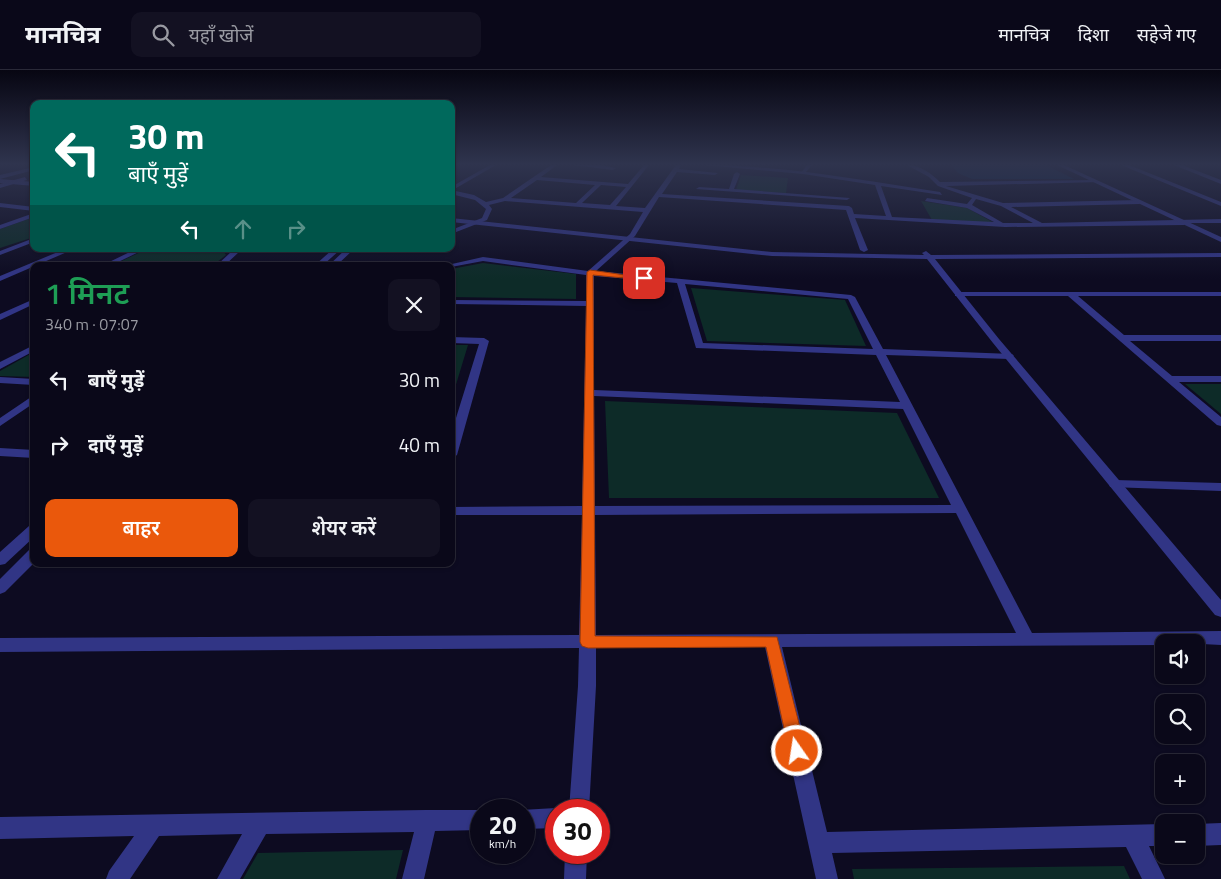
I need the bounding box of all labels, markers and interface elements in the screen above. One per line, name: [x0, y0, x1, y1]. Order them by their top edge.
search box: [131, 12, 481, 57]
text: मानचित्र: [25, 16, 101, 52]
text: यहाँ खोजें: [189, 20, 253, 49]
icon: search: [149, 21, 177, 49]
text: मानचित्र: [998, 21, 1050, 48]
text: दिशा: [1078, 21, 1109, 48]
text: सहेजे गए: [1137, 21, 1196, 48]
text: 30 m: [128, 109, 204, 163]
icon: left: [45, 120, 110, 185]
text: बाएँ मुड़ें: [128, 157, 188, 191]
icon: left: [176, 215, 204, 243]
icon: ahead: [229, 215, 257, 243]
icon: right: [282, 215, 310, 243]
pin: [623, 257, 665, 299]
icon: arrive: [630, 264, 658, 292]
text: 1 मिनट: [45, 270, 129, 316]
button: close: [388, 279, 440, 331]
text: 340 m · 07:07: [45, 312, 139, 336]
text: बाएँ मुड़ें: [88, 365, 144, 394]
text: 30 m: [399, 365, 440, 394]
icon: left: [45, 366, 73, 394]
text: दाएँ मुड़ें: [88, 430, 143, 459]
text: 40 m: [399, 430, 440, 459]
icon: right: [45, 431, 73, 459]
button: बाहर: [45, 499, 238, 557]
button: शेयर करें: [248, 499, 440, 557]
map controls: [1155, 634, 1205, 864]
button: sound: [1155, 634, 1205, 684]
button: search: [1155, 694, 1205, 744]
position arrow: [770, 724, 822, 776]
button: +: [1155, 754, 1205, 804]
speed limit sign: 30: [545, 799, 610, 864]
text: 20: [488, 806, 517, 844]
button: −: [1155, 814, 1205, 864]
text: km/h: [489, 834, 516, 853]

